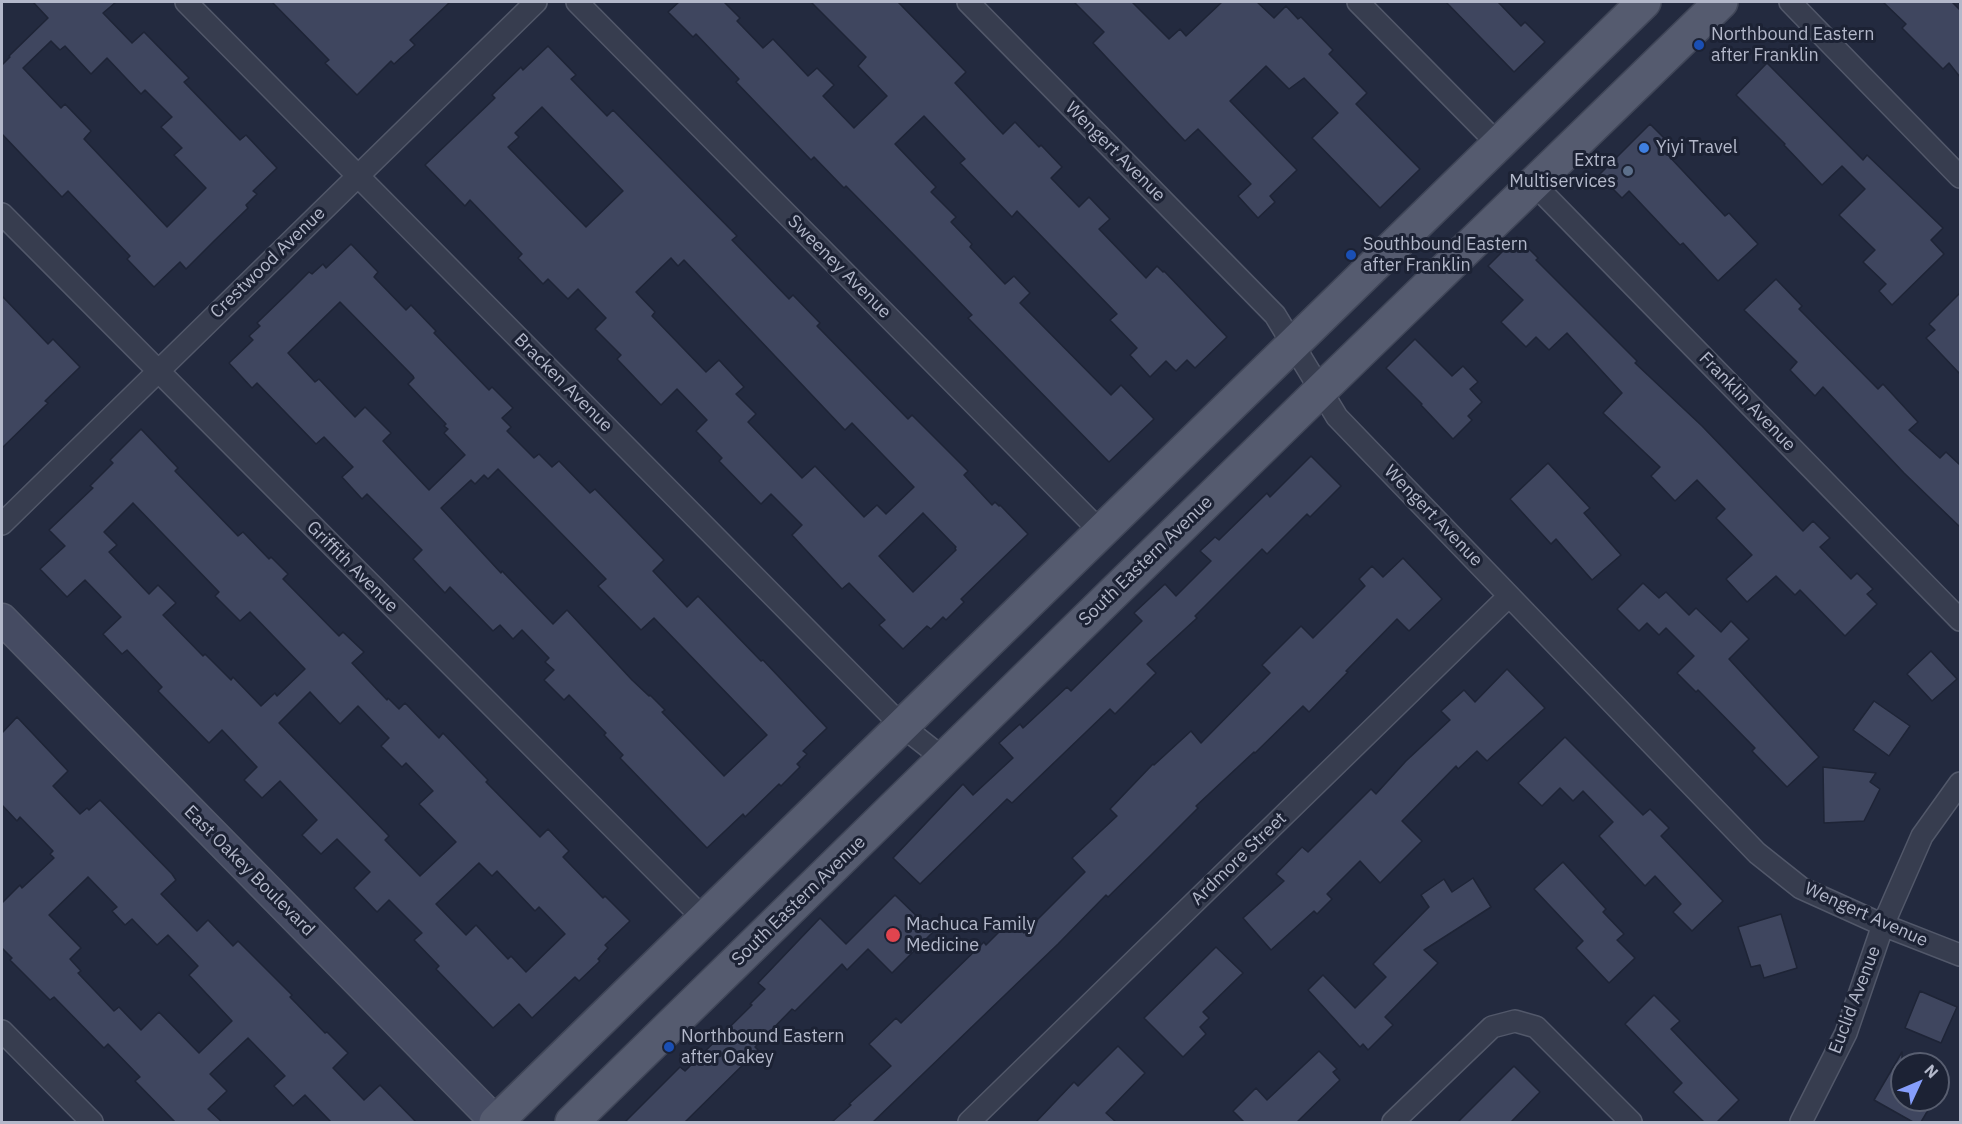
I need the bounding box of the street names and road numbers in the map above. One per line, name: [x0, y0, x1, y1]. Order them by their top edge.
street label: Wengert Avenue: [1061, 98, 1169, 206]
street label: Crestwood Avenue: [206, 203, 330, 323]
street label: Sweeney Avenue: [783, 211, 895, 323]
street label: Bracken Avenue: [509, 329, 617, 437]
street label: Franklin Avenue: [1694, 348, 1800, 456]
street label: Wengert Avenue: [1379, 461, 1487, 571]
street label: South Eastern Avenue: [1075, 492, 1217, 630]
street label: Griffith Avenue: [302, 517, 402, 617]
street label: East Oakey Boulevard: [179, 801, 319, 941]
street label: Ardmore Street: [1187, 808, 1291, 910]
street label: South Eastern Avenue: [728, 832, 870, 970]
street label: Wengert Avenue: [1801, 878, 1931, 952]
street label: Euclid Avenue: [1824, 943, 1886, 1057]

